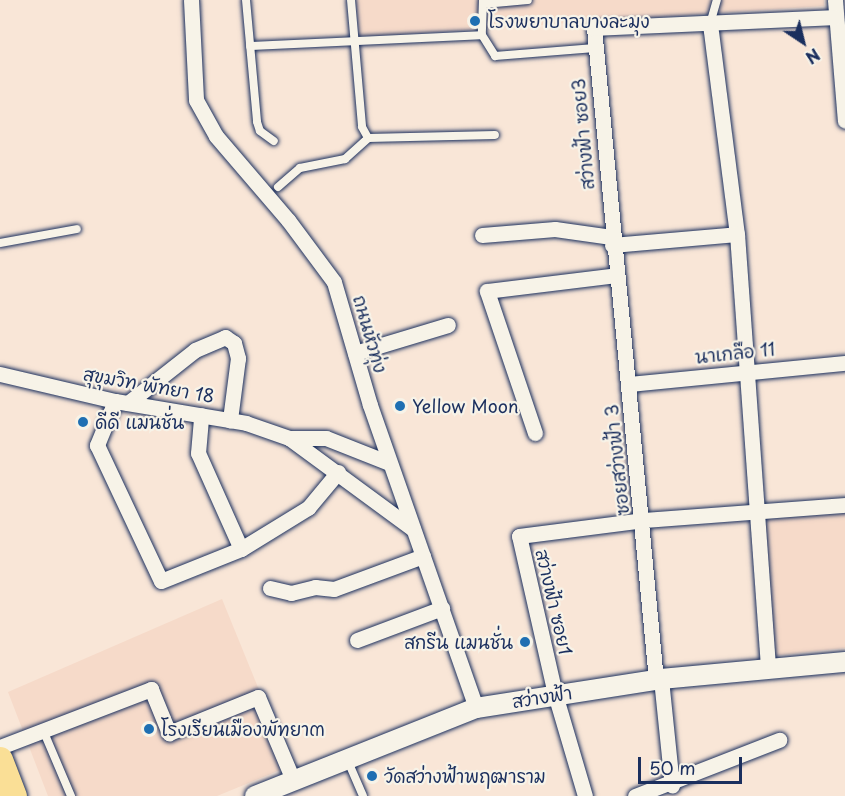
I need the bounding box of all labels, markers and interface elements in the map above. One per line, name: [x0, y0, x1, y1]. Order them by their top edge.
place label: โรงพยาบาลบางละมุง: [488, 10, 650, 32]
marker: โรงพยาบาลบางละมุง: [466, 12, 484, 30]
north arrow: [773, 12, 833, 72]
text: N: [801, 43, 825, 70]
street label: สว่างฟ้า ซอย3: [567, 77, 599, 191]
street label: ถนนหัวทุ่ง: [349, 293, 391, 375]
street label: นาเกลือ 11: [694, 338, 776, 368]
street label: สุขุมวิท พัทยา 18: [82, 363, 216, 407]
place label: Yellow Moon: [412, 395, 519, 417]
marker: Yellow Moon: [393, 399, 407, 413]
street label: ซอยสว่างฟ้า 3: [600, 403, 634, 517]
place label: ดีดี แมนชั่น: [95, 411, 184, 433]
marker: ดีดี แมนชั่น: [76, 415, 90, 429]
street label: สว่างฟ้า ซอย1: [531, 547, 577, 657]
place label: สกรีน แมนชั่น: [404, 631, 513, 653]
marker: สกรีน แมนชั่น: [518, 635, 532, 649]
street label: สว่างฟ้า: [510, 682, 574, 712]
place label: โรงเรียนเมืองพัทยา๓: [161, 718, 325, 740]
marker: โรงเรียนเมืองพัทยา๓: [142, 722, 156, 736]
scale bar: [641, 745, 744, 783]
text: 50 m: [649, 754, 696, 781]
place label: วัดสว่างฟ้าพฤฒาราม: [384, 765, 546, 787]
marker: วัดสว่างฟ้าพฤฒาราม: [365, 769, 379, 783]

